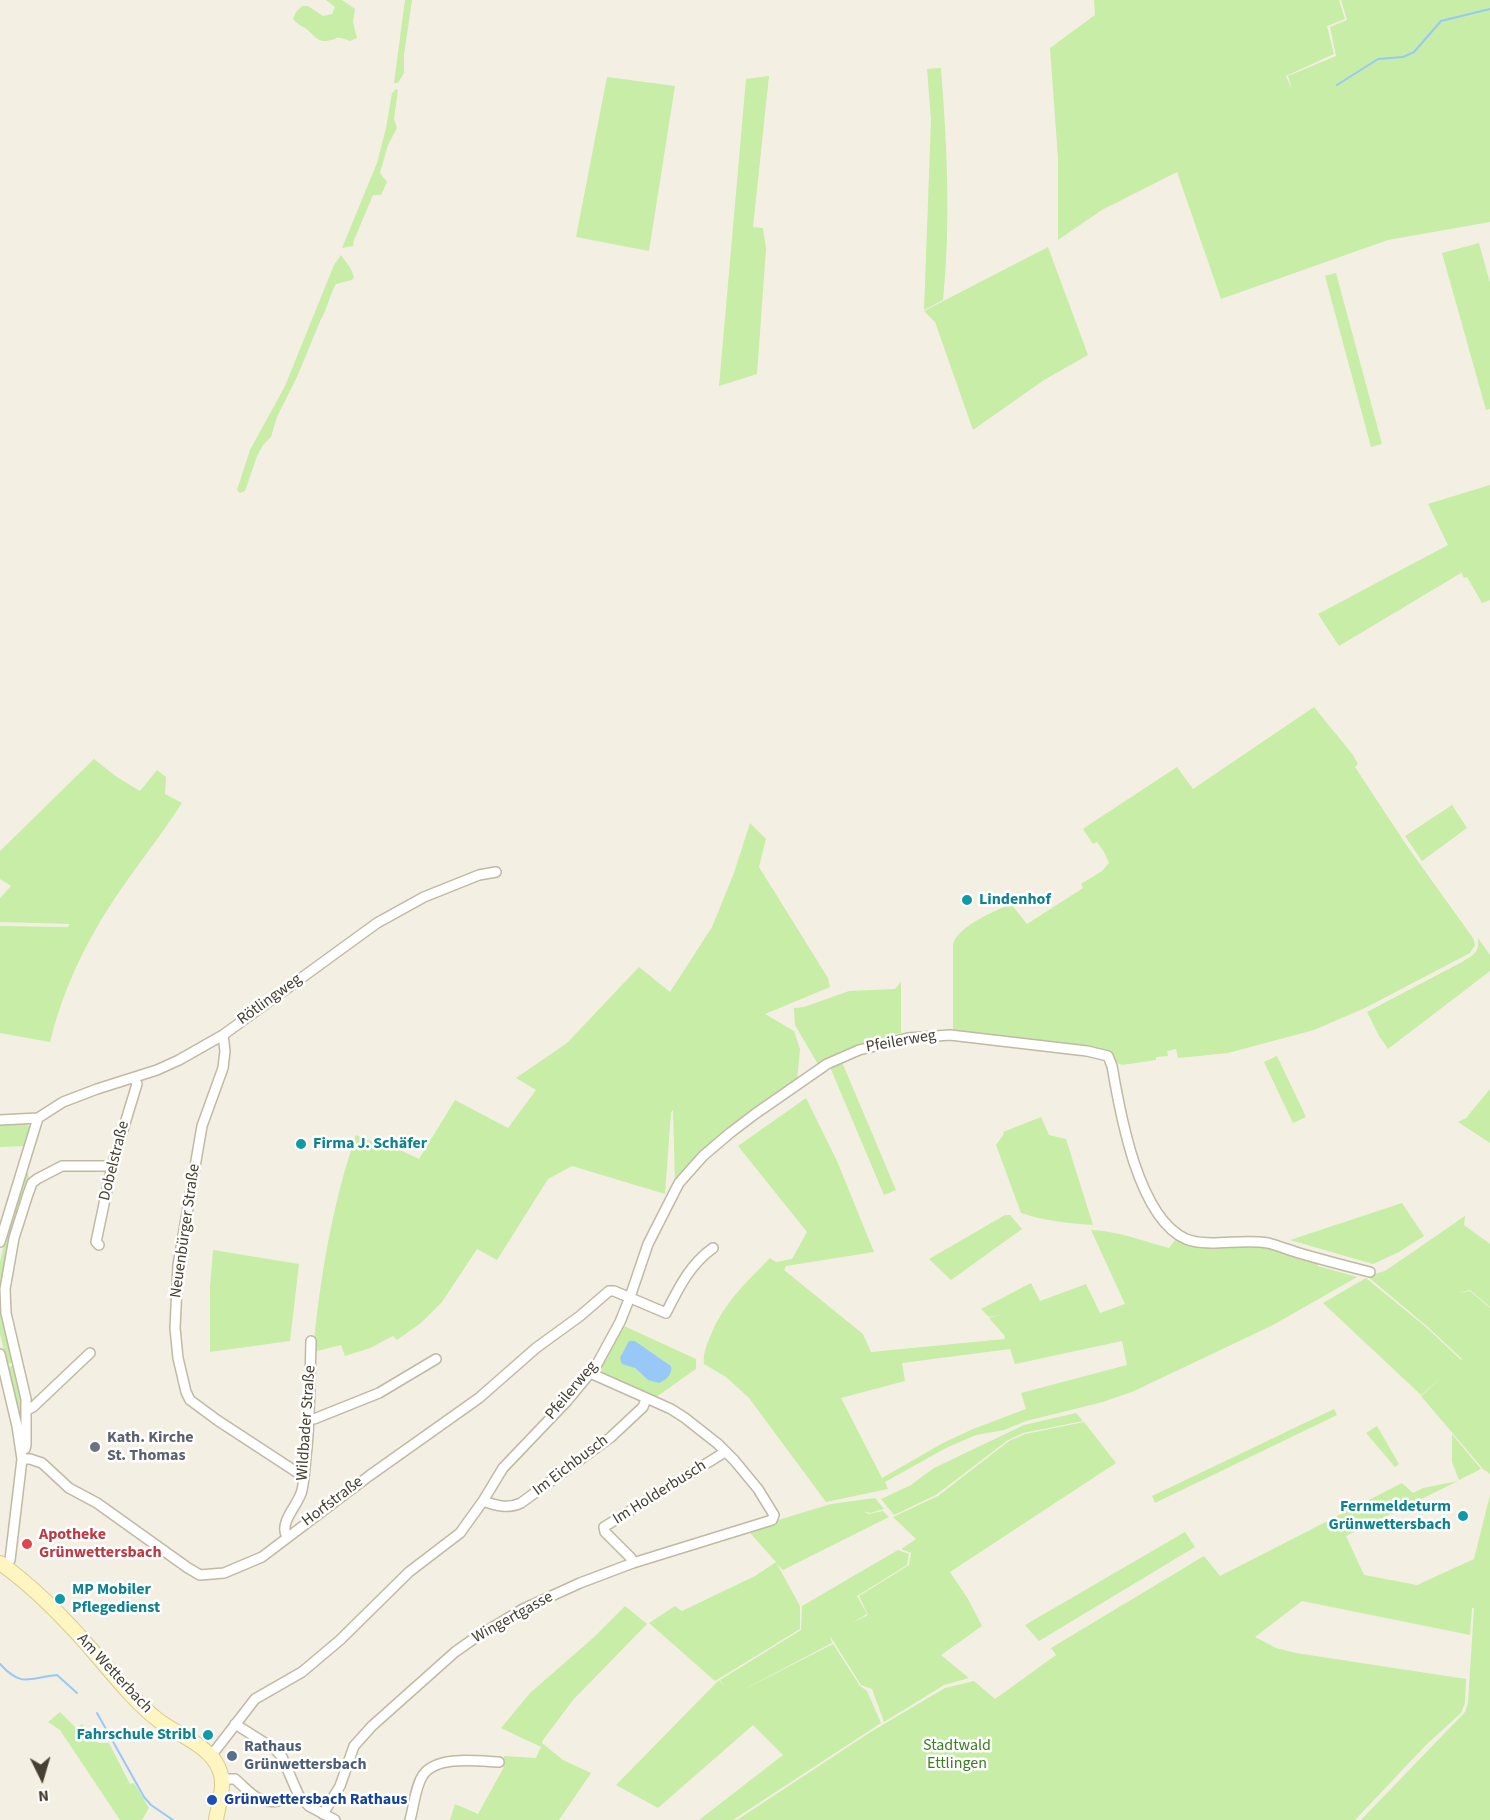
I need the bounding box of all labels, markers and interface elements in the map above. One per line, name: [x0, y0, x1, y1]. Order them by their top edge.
place label: Lindenhof: [979, 890, 1051, 910]
marker: Lindenhof: [960, 893, 974, 907]
street label: Rötlingweg: [234, 970, 306, 1030]
street label: Pfeilerweg: [865, 1026, 937, 1058]
street label: Dobelstraße: [96, 1119, 134, 1203]
place label: Firma J. Schäfer: [313, 1134, 427, 1154]
marker: Firma J. Schäfer: [294, 1137, 308, 1151]
street label: Neuenbürger Straße: [167, 1163, 205, 1299]
street label: Pfeilerweg: [542, 1358, 602, 1424]
street label: Wildbader Straße: [293, 1365, 321, 1481]
place label: Kath. Kirche St. Thomas: [107, 1428, 194, 1466]
street label: Im Eichbusch: [530, 1431, 612, 1501]
marker: Kath. Kirche St. Thomas: [88, 1440, 102, 1454]
street label: Im Holderbusch: [610, 1457, 710, 1529]
street label: Horfstraße: [299, 1473, 367, 1531]
place label: Fernmeldeturm Grünwettersbach: [1328, 1497, 1451, 1535]
marker: Fernmeldeturm Grünwettersbach: [1456, 1509, 1470, 1523]
place label: Apotheke Grünwettersbach: [39, 1525, 162, 1563]
marker: Apotheke Grünwettersbach: [20, 1537, 34, 1551]
place label: MP Mobiler Pflegedienst: [72, 1580, 160, 1618]
street label: Wingertgasse: [469, 1588, 557, 1648]
marker: MP Mobiler Pflegedienst: [53, 1592, 67, 1606]
street label: Am Wetterbach: [72, 1630, 156, 1718]
place label: Fahrschule Stribl: [76, 1725, 196, 1745]
marker: Fahrschule Stribl: [201, 1728, 215, 1742]
park label: Stadtwald Ettlingen: [923, 1736, 991, 1774]
place label: Rathaus Grünwettersbach: [244, 1737, 367, 1775]
north arrow: [12, 1748, 72, 1808]
marker: Rathaus Grünwettersbach: [225, 1749, 239, 1763]
text: N: [37, 1785, 50, 1807]
place label: Grünwettersbach Rathaus: [224, 1790, 407, 1810]
marker: Grünwettersbach Rathaus: [205, 1793, 219, 1807]

